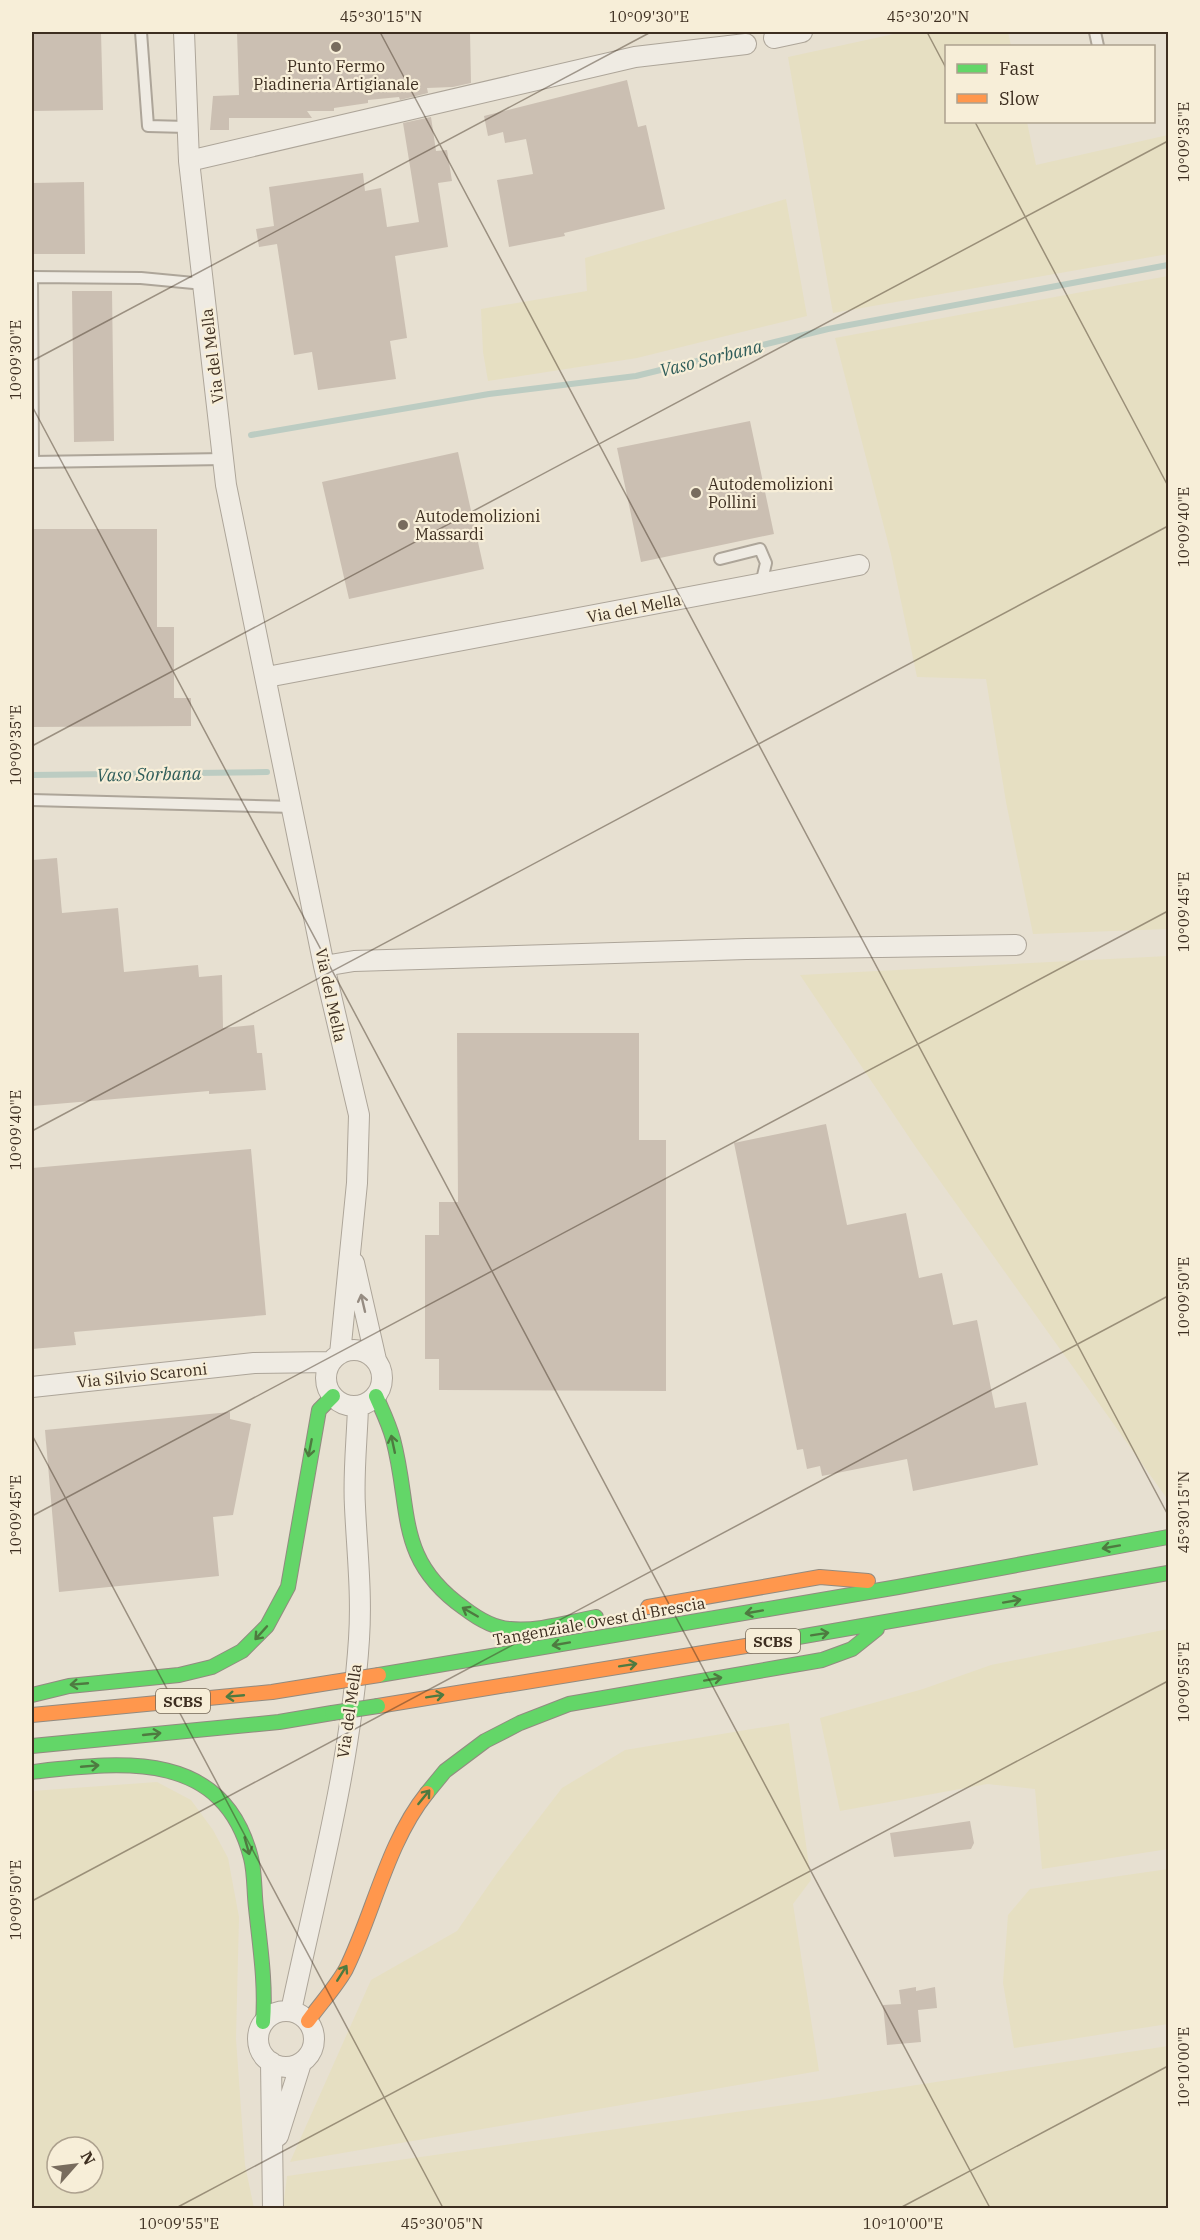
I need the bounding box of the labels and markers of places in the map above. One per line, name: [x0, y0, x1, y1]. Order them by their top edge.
marker: Punto Fermo Piadineria Artigianale: [329, 40, 343, 54]
place label: Punto Fermo Piadineria Artigianale: [253, 56, 419, 94]
place label: Autodemolizioni Pollini: [708, 474, 833, 512]
marker: Autodemolizioni Pollini: [689, 486, 703, 500]
place label: Autodemolizioni Massardi: [415, 506, 540, 544]
marker: Autodemolizioni Massardi: [396, 518, 410, 532]

